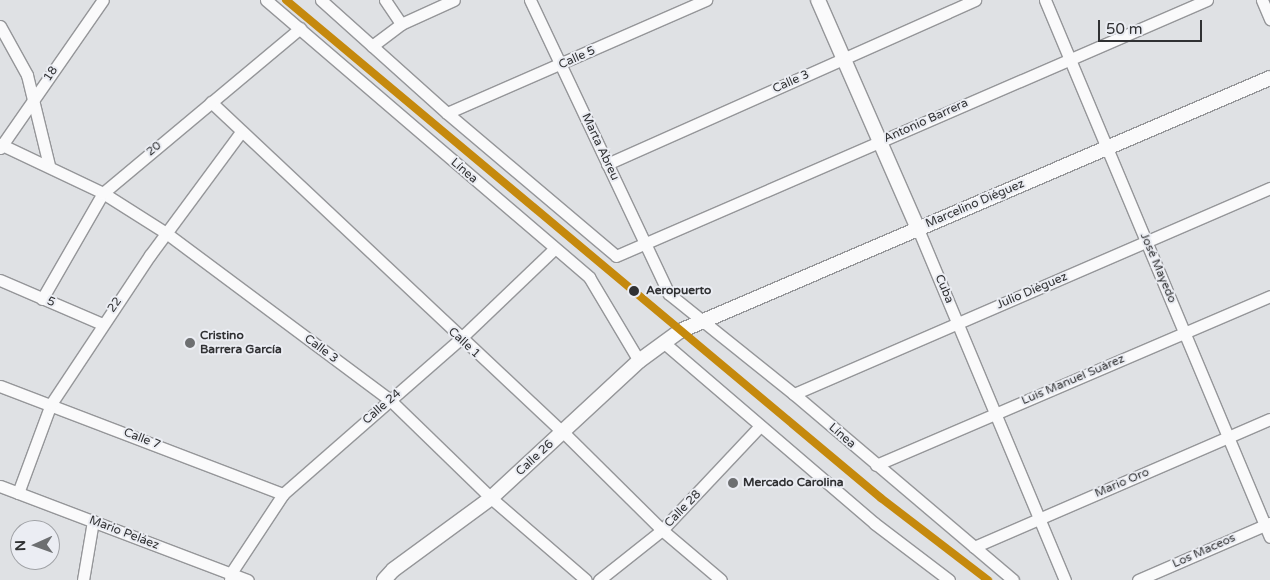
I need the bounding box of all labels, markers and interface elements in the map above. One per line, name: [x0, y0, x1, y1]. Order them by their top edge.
scale bar: [1100, 10, 1204, 42]
text: 50 m: [1106, 20, 1143, 38]
street label: Calle 5: [556, 44, 598, 72]
street label: 18: [41, 64, 61, 84]
street label: Calle 3: [770, 68, 812, 96]
street label: Antonio Barrera: [882, 96, 970, 146]
street label: Marta Abreu: [578, 111, 622, 183]
street label: 20: [144, 139, 164, 159]
street label: Línea: [448, 155, 480, 187]
street label: Marcelino Diéguez: [923, 177, 1027, 231]
street label: José Mayedo: [1137, 231, 1179, 305]
street label: Julio Diéguez: [994, 270, 1070, 312]
street label: Cuba: [932, 272, 956, 306]
marker: Aeropuerto: [625, 282, 643, 300]
place label: Aeropuerto: [646, 284, 711, 298]
street label: 5: [45, 294, 57, 310]
street label: 22: [105, 295, 125, 315]
street label: Calle 1: [445, 325, 483, 361]
place label: Cristino Barrera García: [200, 329, 282, 357]
street label: Calle 3: [301, 332, 341, 366]
marker: Cristino Barrera García: [184, 337, 196, 349]
street label: Luis Manuel Suárez: [1019, 352, 1127, 408]
street label: Calle 24: [360, 386, 404, 428]
street label: Línea: [826, 420, 858, 452]
street label: Calle 7: [121, 425, 163, 453]
street label: Calle 26: [513, 437, 557, 479]
street label: Mario Oro: [1093, 465, 1151, 501]
place label: Mercado Carolina: [743, 476, 844, 490]
marker: Mercado Carolina: [727, 477, 739, 489]
street label: Calle 28: [662, 487, 704, 531]
street label: Mario Peláez: [87, 513, 161, 553]
north arrow: [10, 520, 60, 570]
street label: Los Maceos: [1170, 531, 1238, 571]
text: N: [12, 540, 29, 551]

